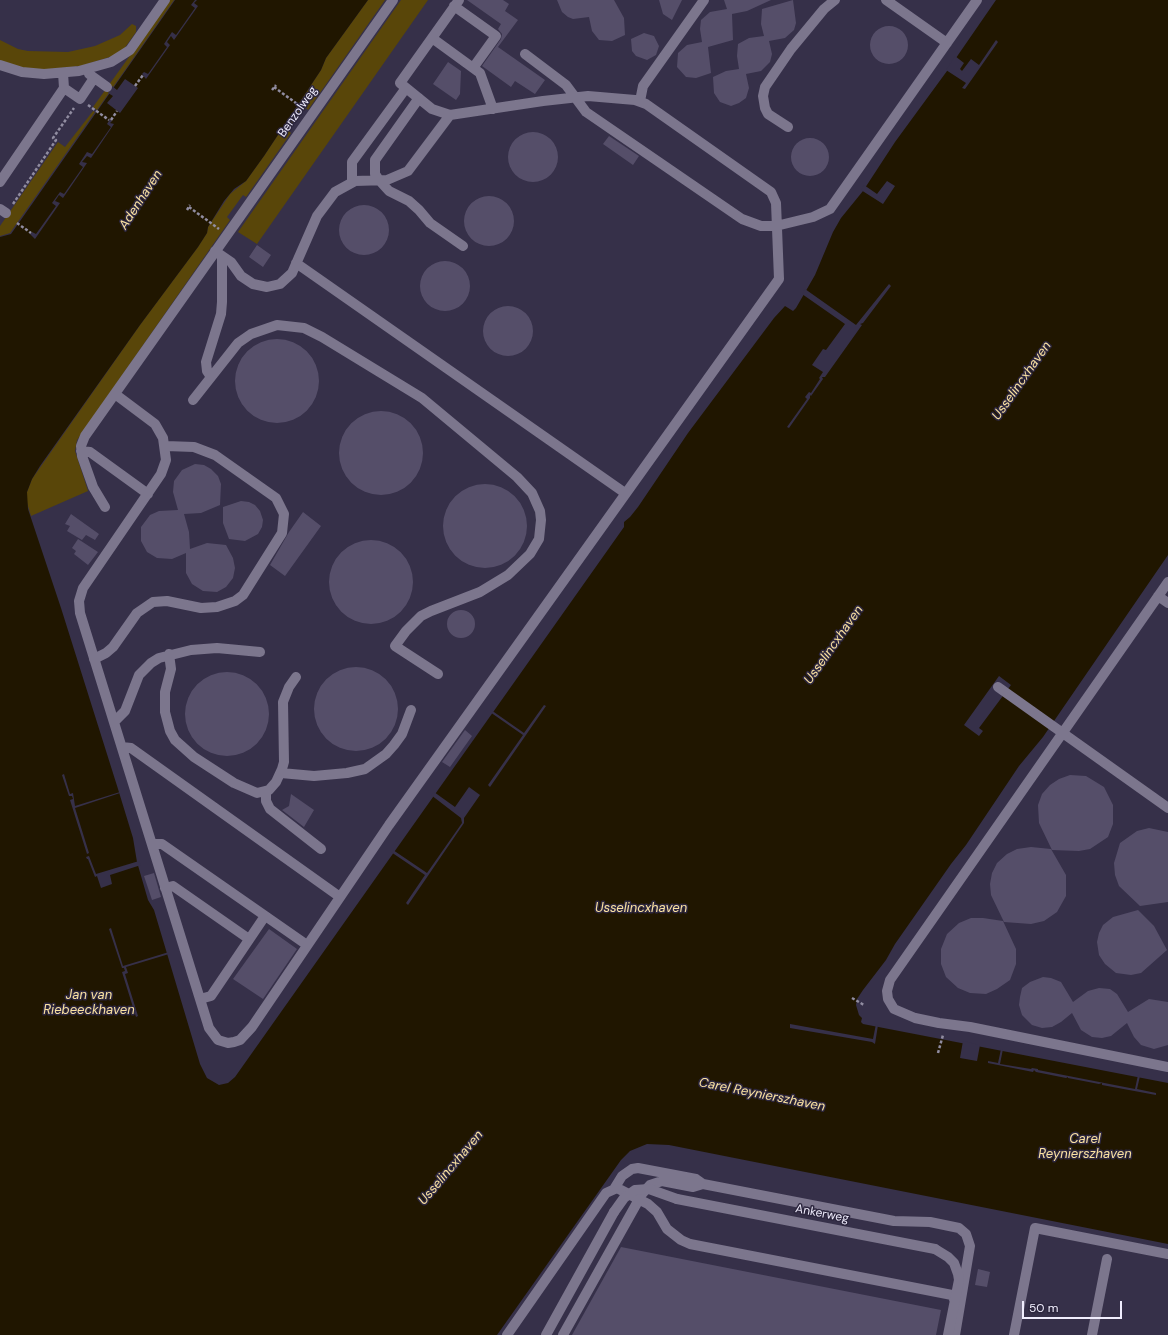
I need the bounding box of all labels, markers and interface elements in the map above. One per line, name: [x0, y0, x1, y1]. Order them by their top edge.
street label: Benzolweg: [275, 84, 321, 140]
water label: Adenhaven: [116, 167, 166, 233]
water label: Usselincxhaven: [989, 339, 1055, 423]
water label: Usselincxhaven: [801, 603, 867, 687]
water label: Usselincxhaven: [595, 901, 687, 917]
water label: Jan van Riebeeckhaven: [43, 988, 135, 1019]
water label: Carel Reynierszhaven: [697, 1075, 827, 1115]
water label: Usselincxhaven: [415, 1128, 487, 1208]
water label: Carel Reynierszhaven: [1038, 1132, 1132, 1163]
street label: Ankerweg: [794, 1202, 850, 1226]
scale bar: [1024, 1293, 1124, 1319]
text: 50 m: [1029, 1300, 1058, 1316]

